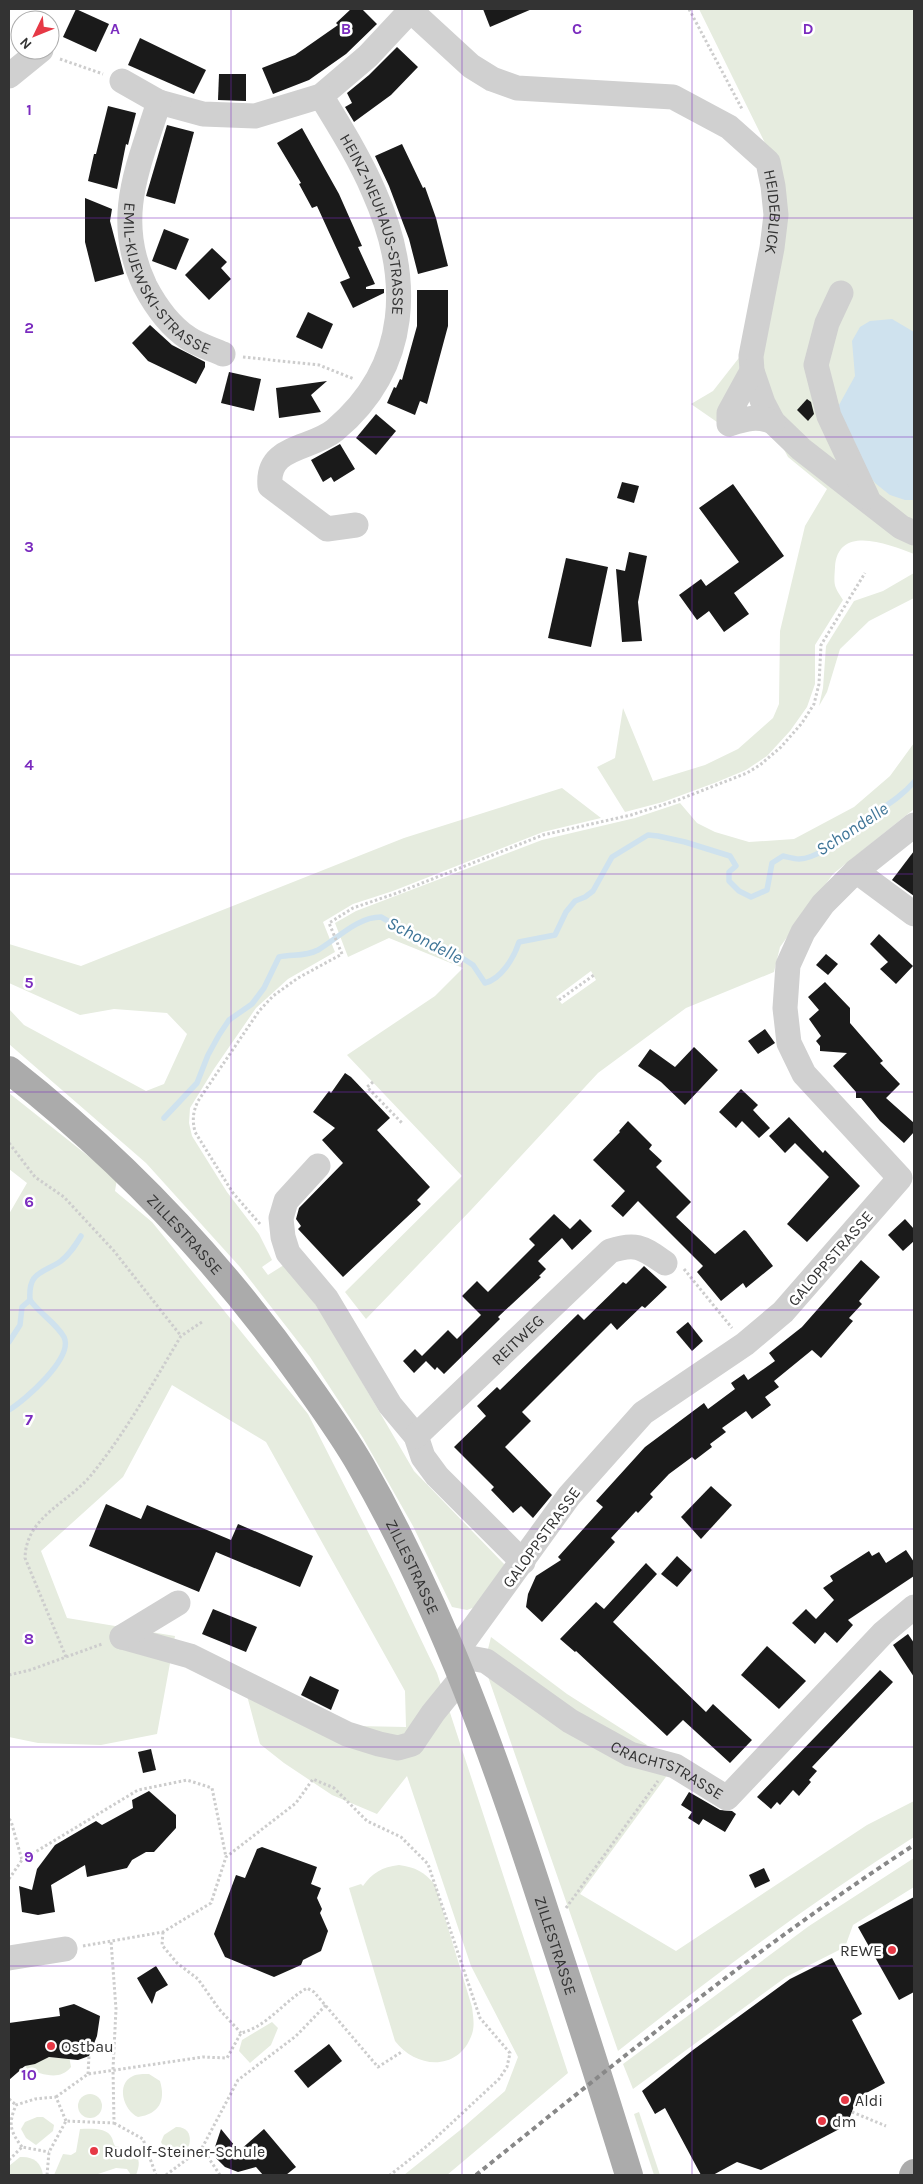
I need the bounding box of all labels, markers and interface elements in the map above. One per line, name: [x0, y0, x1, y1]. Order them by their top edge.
north arrow: [10, 10, 60, 60]
text: A: [110, 19, 120, 38]
text: B: [341, 19, 351, 38]
text: C: [572, 19, 582, 38]
text: D: [803, 19, 814, 38]
text: N: [16, 34, 36, 53]
text: 1: [26, 100, 32, 119]
street label: HEINZ-NEUHAUS-STRASSE: [336, 130, 408, 316]
street label: HEIDEBLICK: [760, 168, 785, 256]
street label: EMIL-KIJEWSKI-STRASSE: [120, 202, 214, 358]
text: 2: [24, 318, 34, 337]
text: 3: [24, 537, 34, 556]
text: 4: [24, 755, 34, 774]
water label: Schondelle: [812, 797, 892, 861]
water label: Schondelle: [384, 912, 466, 968]
text: 5: [24, 973, 34, 992]
street label: ZILLESTRASSE: [143, 1190, 227, 1279]
text: 6: [24, 1192, 34, 1211]
street label: GALOPPSTRASSE: [784, 1207, 877, 1310]
street label: REITWEG: [488, 1310, 548, 1369]
text: 7: [25, 1410, 33, 1429]
street label: GALOPPSTRASSE: [498, 1483, 584, 1591]
street label: ZILLESTRASSE: [382, 1516, 443, 1617]
text: 8: [24, 1629, 34, 1648]
street label: CRACHTSTRASSE: [607, 1736, 727, 1804]
text: 9: [24, 1847, 34, 1866]
street label: ZILLESTRASSE: [531, 1894, 581, 1997]
place label: REWE: [840, 1941, 882, 1960]
marker: REWE: [886, 1944, 898, 1956]
place label: Ostbau: [61, 2037, 114, 2056]
marker: Ostbau: [45, 2040, 57, 2052]
text: 10: [21, 2065, 37, 2084]
place label: Aldi: [855, 2091, 883, 2110]
marker: Aldi: [839, 2094, 851, 2106]
place label: dm: [832, 2112, 856, 2131]
marker: dm: [816, 2115, 828, 2127]
place label: Rudolf-Steiner-Schule: [104, 2142, 265, 2161]
marker: Rudolf-Steiner-Schule: [88, 2145, 100, 2157]

